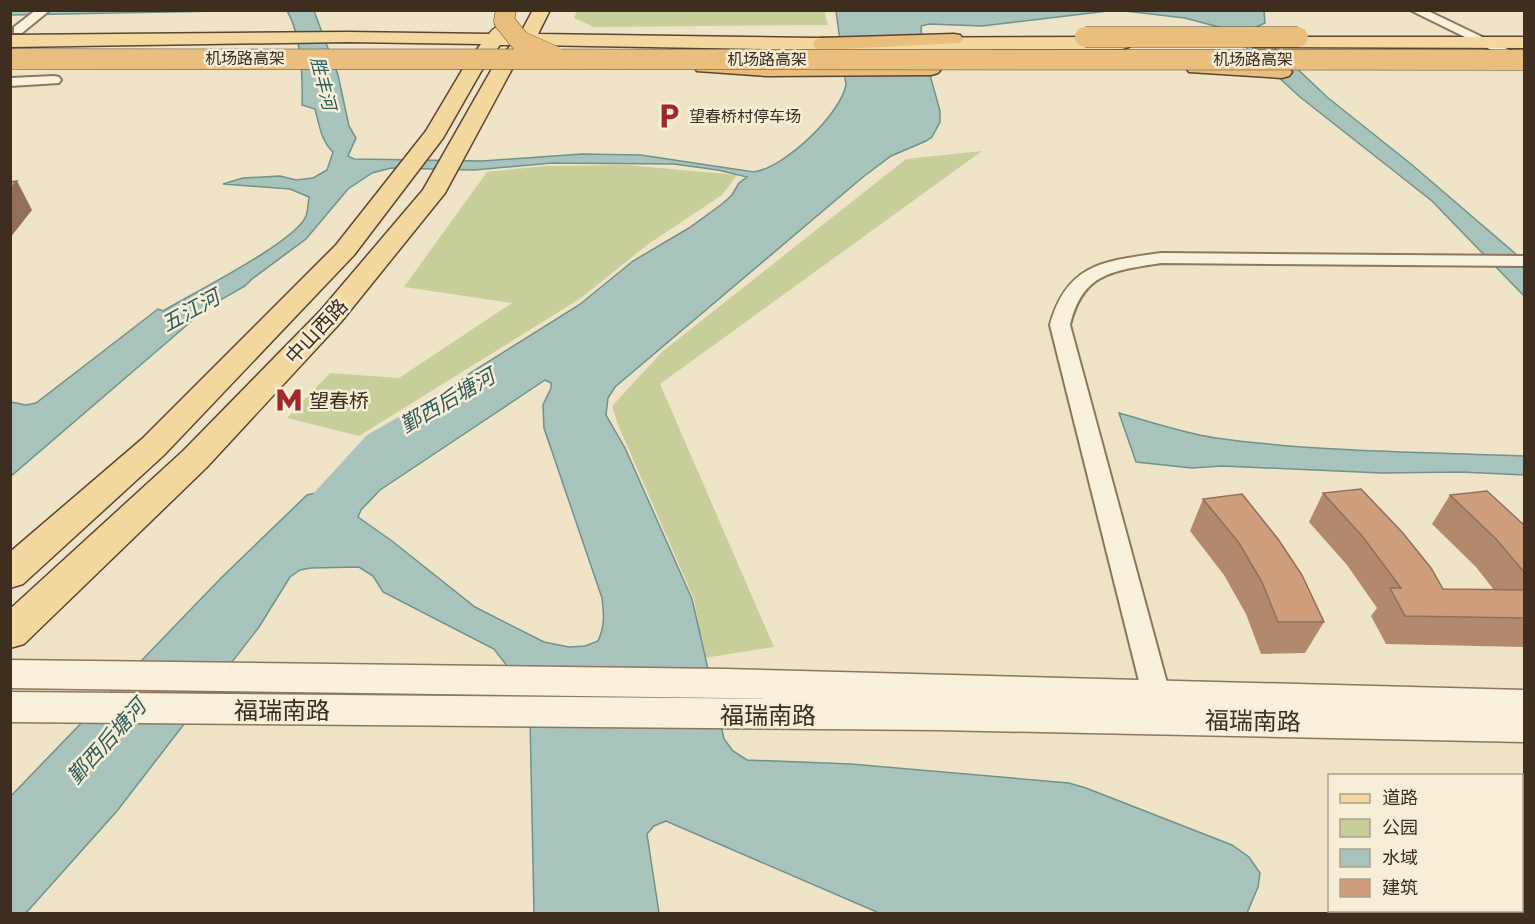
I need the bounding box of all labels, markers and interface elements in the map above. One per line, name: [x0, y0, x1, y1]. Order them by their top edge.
street label: 机场路高架: [205, 47, 285, 69]
street label: 机场路高架: [727, 48, 807, 70]
street label: 机场路高架: [1213, 48, 1293, 70]
water label: 胜丰河: [306, 54, 343, 115]
parking icon: 望春桥村停车场: [654, 101, 684, 131]
place label: 望春桥村停车场: [689, 105, 801, 127]
water label: 五江河: [156, 281, 228, 338]
street label: 中山西路: [279, 293, 353, 369]
water label: 鄞西后塘河: [395, 360, 503, 438]
metro station icon: 望春桥: [274, 385, 304, 415]
place label: 望春桥: [309, 387, 369, 414]
water label: 鄞西后塘河: [60, 690, 154, 789]
street label: 福瑞南路: [234, 693, 330, 726]
street label: 福瑞南路: [720, 698, 816, 731]
street label: 福瑞南路: [1205, 703, 1301, 737]
legend: [1328, 774, 1523, 912]
text: 道路: [1382, 785, 1418, 809]
text: 公园: [1382, 815, 1418, 839]
text: 水域: [1382, 845, 1418, 869]
text: 建筑: [1382, 875, 1418, 899]

